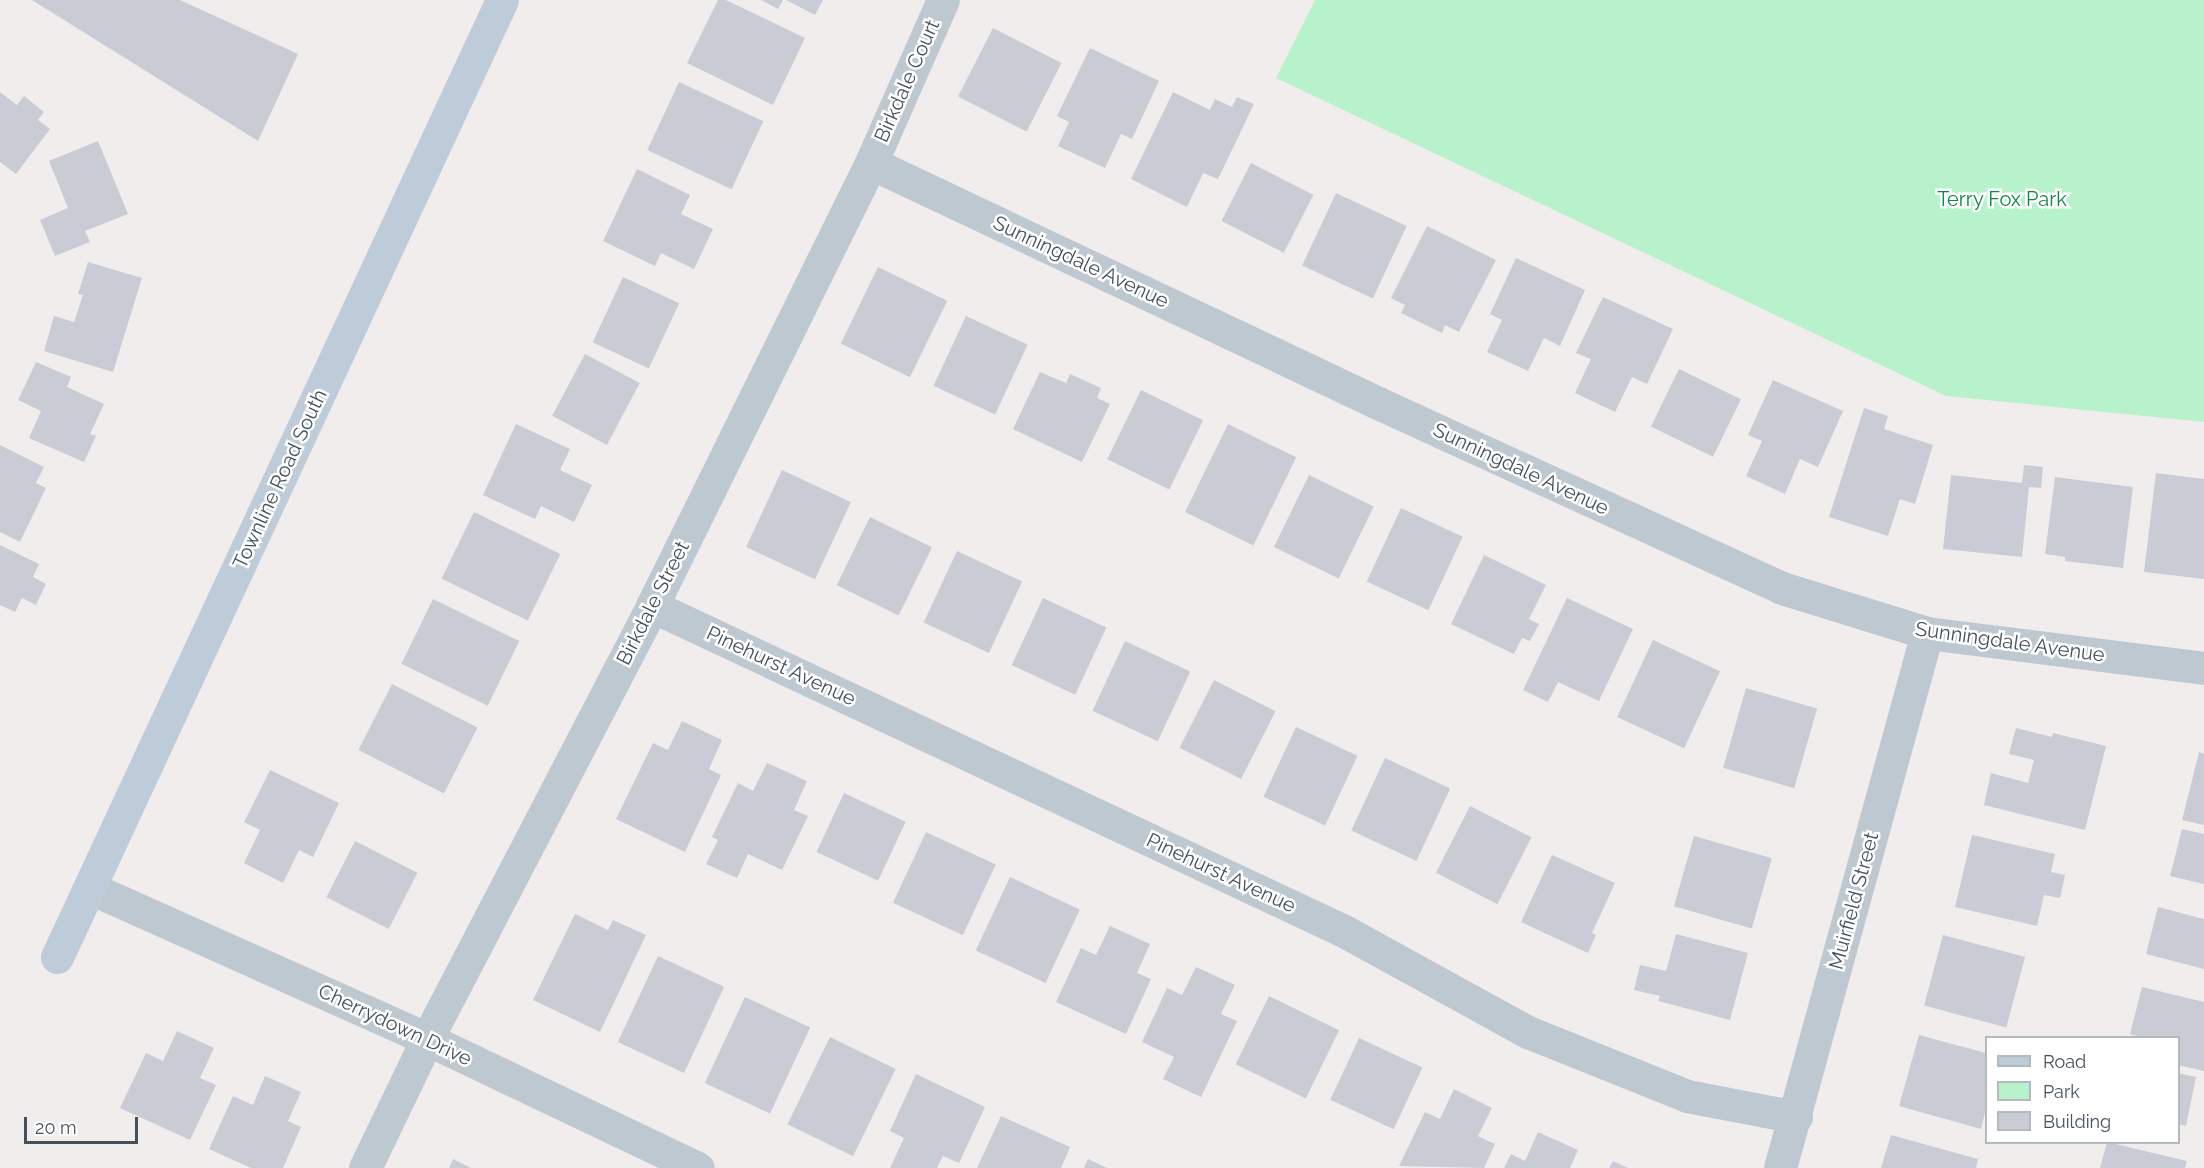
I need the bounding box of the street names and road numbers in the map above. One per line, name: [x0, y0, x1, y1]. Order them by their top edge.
street label: Birkdale Court: [869, 16, 945, 146]
street label: Sunningdale Avenue: [989, 211, 1173, 313]
street label: Townline Road South: [228, 386, 332, 572]
street label: Sunningdale Avenue: [1429, 418, 1613, 520]
street label: Birkdale Street: [611, 537, 695, 669]
street label: Sunningdale Avenue: [1914, 617, 2106, 667]
street label: Pinehurst Avenue: [702, 621, 860, 711]
street label: Pinehurst Avenue: [1142, 828, 1300, 918]
street label: Muirfield Street: [1824, 830, 1884, 972]
street label: Cherrydown Drive: [315, 979, 475, 1071]

